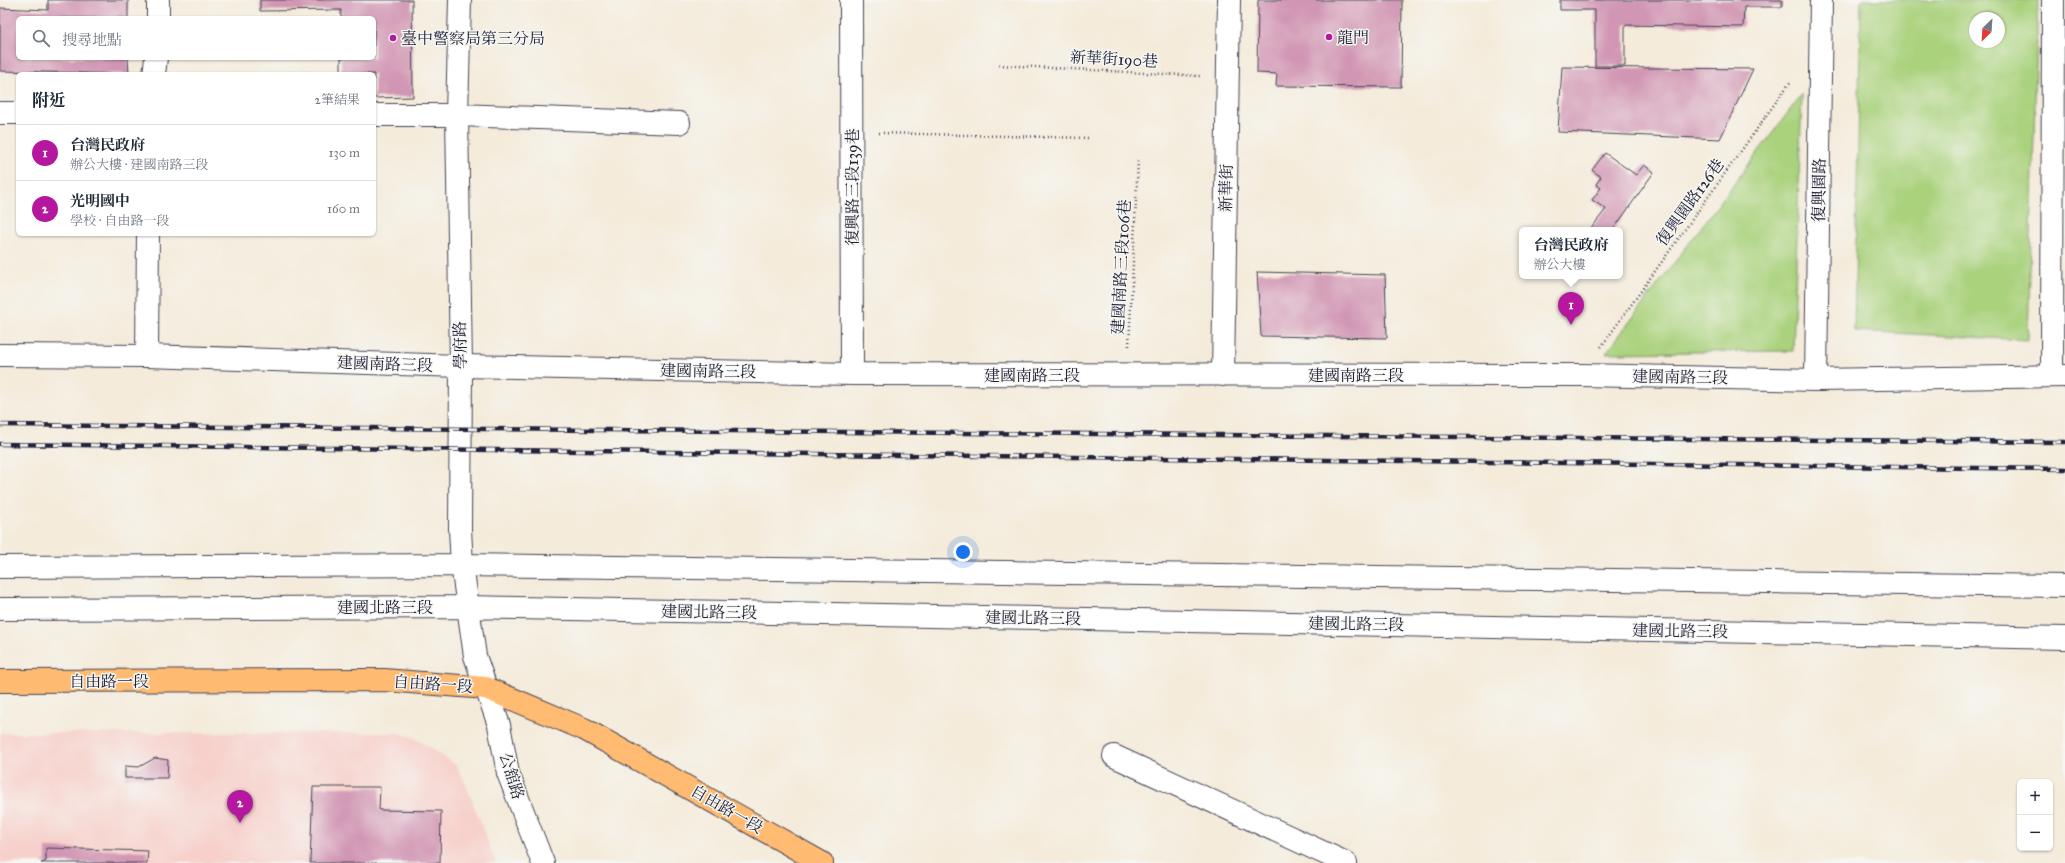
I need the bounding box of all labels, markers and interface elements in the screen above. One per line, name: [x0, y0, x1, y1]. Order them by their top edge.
north arrow: [1969, 12, 2005, 48]
search box: [16, 16, 376, 60]
icon: search: [30, 27, 52, 49]
place label: 龍門: [1337, 28, 1369, 47]
place label: 臺中警察局第三分局: [401, 29, 545, 48]
text: 搜尋地點: [62, 31, 122, 49]
marker: 龍門: [1324, 32, 1334, 42]
marker: 臺中警察局第三分局: [388, 33, 398, 43]
street label: 新華街190巷: [1070, 47, 1158, 71]
text: 附近: [32, 90, 66, 111]
text: 2筆結果: [315, 92, 360, 108]
street label: 復興路三段139巷: [843, 128, 862, 246]
text: 台灣民政府: [70, 136, 145, 154]
text: 1: [42, 145, 48, 161]
text: 130 m: [328, 145, 360, 161]
street label: 復興園路126巷: [1652, 155, 1728, 249]
text: 辦公大樓 · 建國南路三段: [70, 157, 208, 173]
street label: 復興園路: [1809, 158, 1829, 222]
street label: 新華街: [1216, 164, 1236, 212]
text: 光明國中: [70, 192, 130, 210]
street label: 建國南路三段106巷: [1108, 199, 1134, 335]
text: 2: [42, 201, 48, 217]
text: 160 m: [327, 201, 360, 217]
text: 學校 · 自由路一段: [70, 213, 169, 229]
popup: [1519, 227, 1623, 279]
text: 台灣民政府: [1533, 236, 1609, 254]
text: 辦公大樓: [1533, 257, 1586, 273]
pin: 1: [1558, 292, 1584, 325]
street label: 學府路: [450, 321, 470, 369]
street label: 建國南路三段: [337, 353, 433, 375]
street label: 建國南路三段: [660, 361, 756, 381]
street label: 建國南路三段: [984, 366, 1080, 385]
street label: 建國南路三段: [1308, 366, 1404, 385]
street label: 建國南路三段: [1632, 367, 1728, 387]
your location: [953, 542, 973, 562]
street label: 建國北路三段: [337, 598, 433, 617]
street label: 建國北路三段: [661, 602, 757, 622]
street label: 建國北路三段: [985, 608, 1081, 628]
street label: 建國北路三段: [1308, 614, 1404, 634]
street label: 建國北路三段: [1632, 621, 1728, 641]
street label: 自由路一段: [69, 672, 149, 691]
street label: 自由路一段: [392, 672, 474, 696]
street label: 公舘路: [496, 750, 528, 802]
map controls: [2017, 779, 2053, 851]
button: +: [2017, 779, 2053, 815]
street label: 自由路一段: [688, 781, 766, 837]
pin: 2: [227, 790, 253, 823]
button: −: [2017, 815, 2053, 851]

